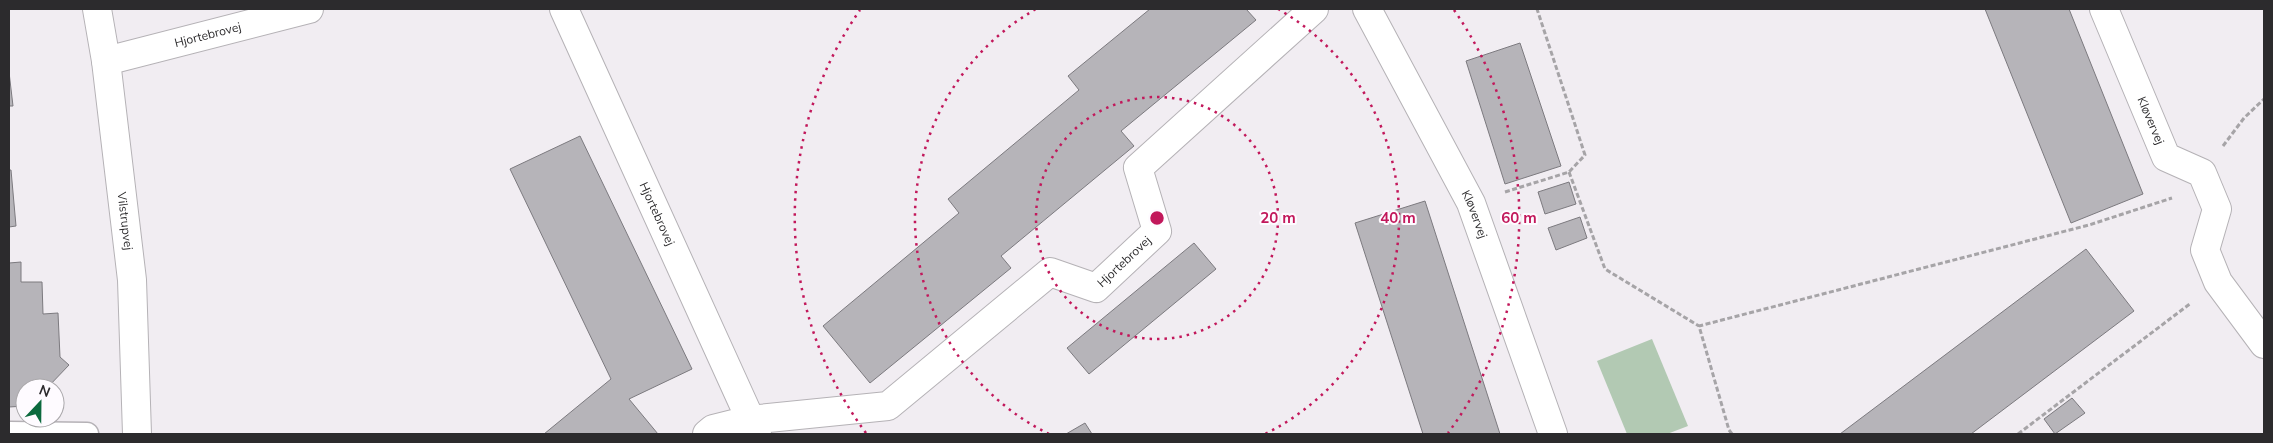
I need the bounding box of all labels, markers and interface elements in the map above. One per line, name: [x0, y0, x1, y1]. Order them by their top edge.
street label: Hjortebrovej: [173, 19, 243, 50]
street label: Kløvervej: [2135, 94, 2168, 147]
street label: Hjortebrovej: [637, 180, 678, 248]
street label: Kløvervej: [1459, 187, 1491, 240]
street label: Vilstrupvej: [115, 191, 136, 251]
text: 20 m: [1260, 208, 1296, 227]
text: 40 m: [1380, 208, 1416, 227]
text: 60 m: [1501, 208, 1537, 227]
centre of rings: [1148, 209, 1166, 227]
street label: Hjortebrovej: [1094, 233, 1154, 290]
north arrow: [15, 378, 65, 428]
text: N: [37, 381, 53, 401]

